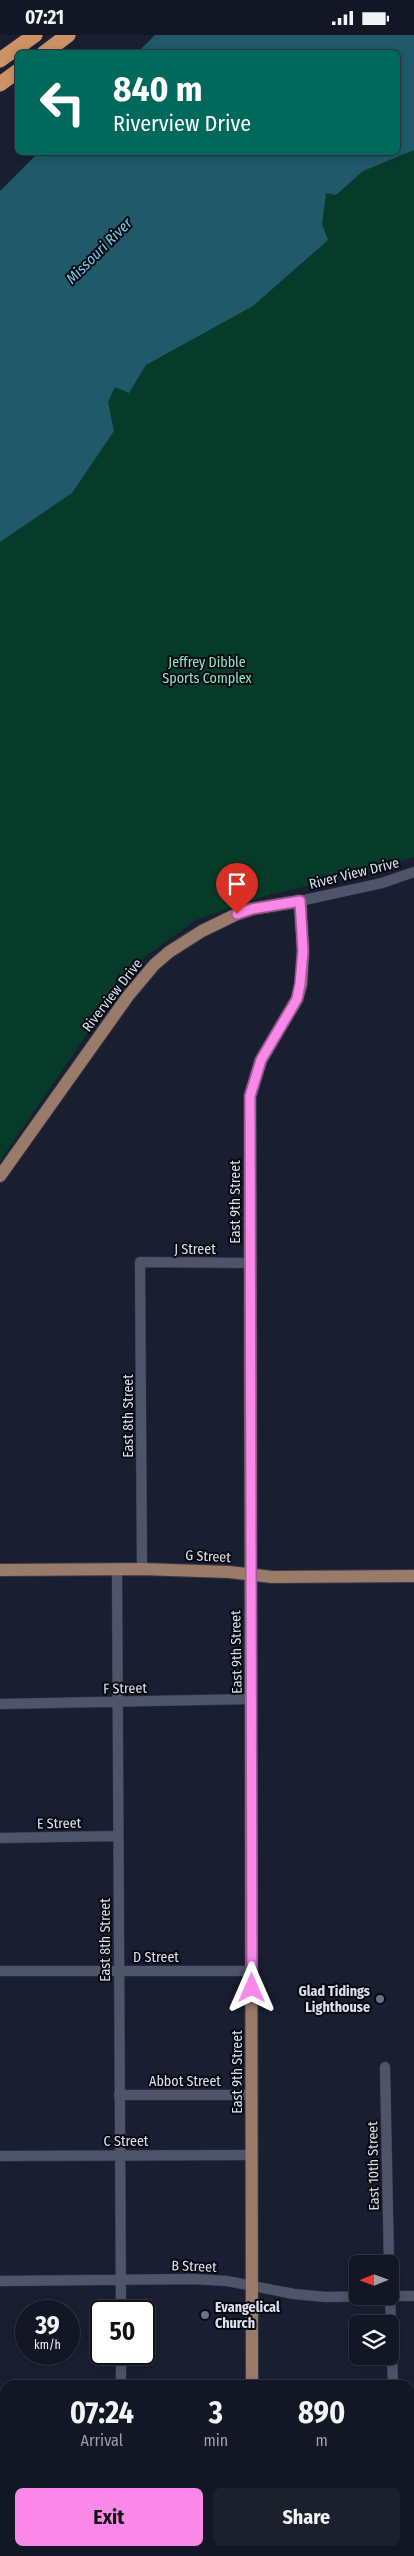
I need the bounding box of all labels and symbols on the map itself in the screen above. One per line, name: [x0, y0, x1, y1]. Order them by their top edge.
water label: Missouri River: [62, 214, 136, 288]
park label: Jeffrey Dibble Sports Complex: [162, 654, 253, 687]
street label: River View Drive: [307, 854, 401, 893]
pin: [216, 863, 258, 914]
street label: Riverview Drive: [79, 955, 146, 1035]
street label: East 9th Street: [227, 1160, 244, 1244]
street label: J Street: [174, 1241, 216, 1258]
street label: East 8th Street: [120, 1374, 137, 1458]
street label: G Street: [185, 1547, 232, 1566]
street label: East 9th Street: [227, 1610, 246, 1694]
street label: F Street: [103, 1680, 147, 1697]
street label: E Street: [37, 1815, 82, 1832]
street label: East 8th Street: [97, 1898, 114, 1982]
street label: D Street: [133, 1949, 179, 1966]
position arrow: [225, 1961, 277, 2013]
place label: Glad Tidings Lighthouse: [298, 1983, 370, 2016]
marker: Glad Tidings Lighthouse: [374, 1993, 386, 2005]
street label: East 9th Street: [229, 2030, 246, 2114]
street label: Abbot Street: [149, 2073, 221, 2090]
street label: East 10th Street: [364, 2121, 383, 2211]
street label: C Street: [104, 2133, 149, 2150]
north arrow: [349, 2255, 399, 2305]
street label: B Street: [171, 2257, 217, 2276]
place label: Evangelical Church: [215, 2299, 280, 2332]
speed limit sign: 50: [90, 2300, 155, 2365]
marker: Evangelical Church: [199, 2309, 211, 2321]

